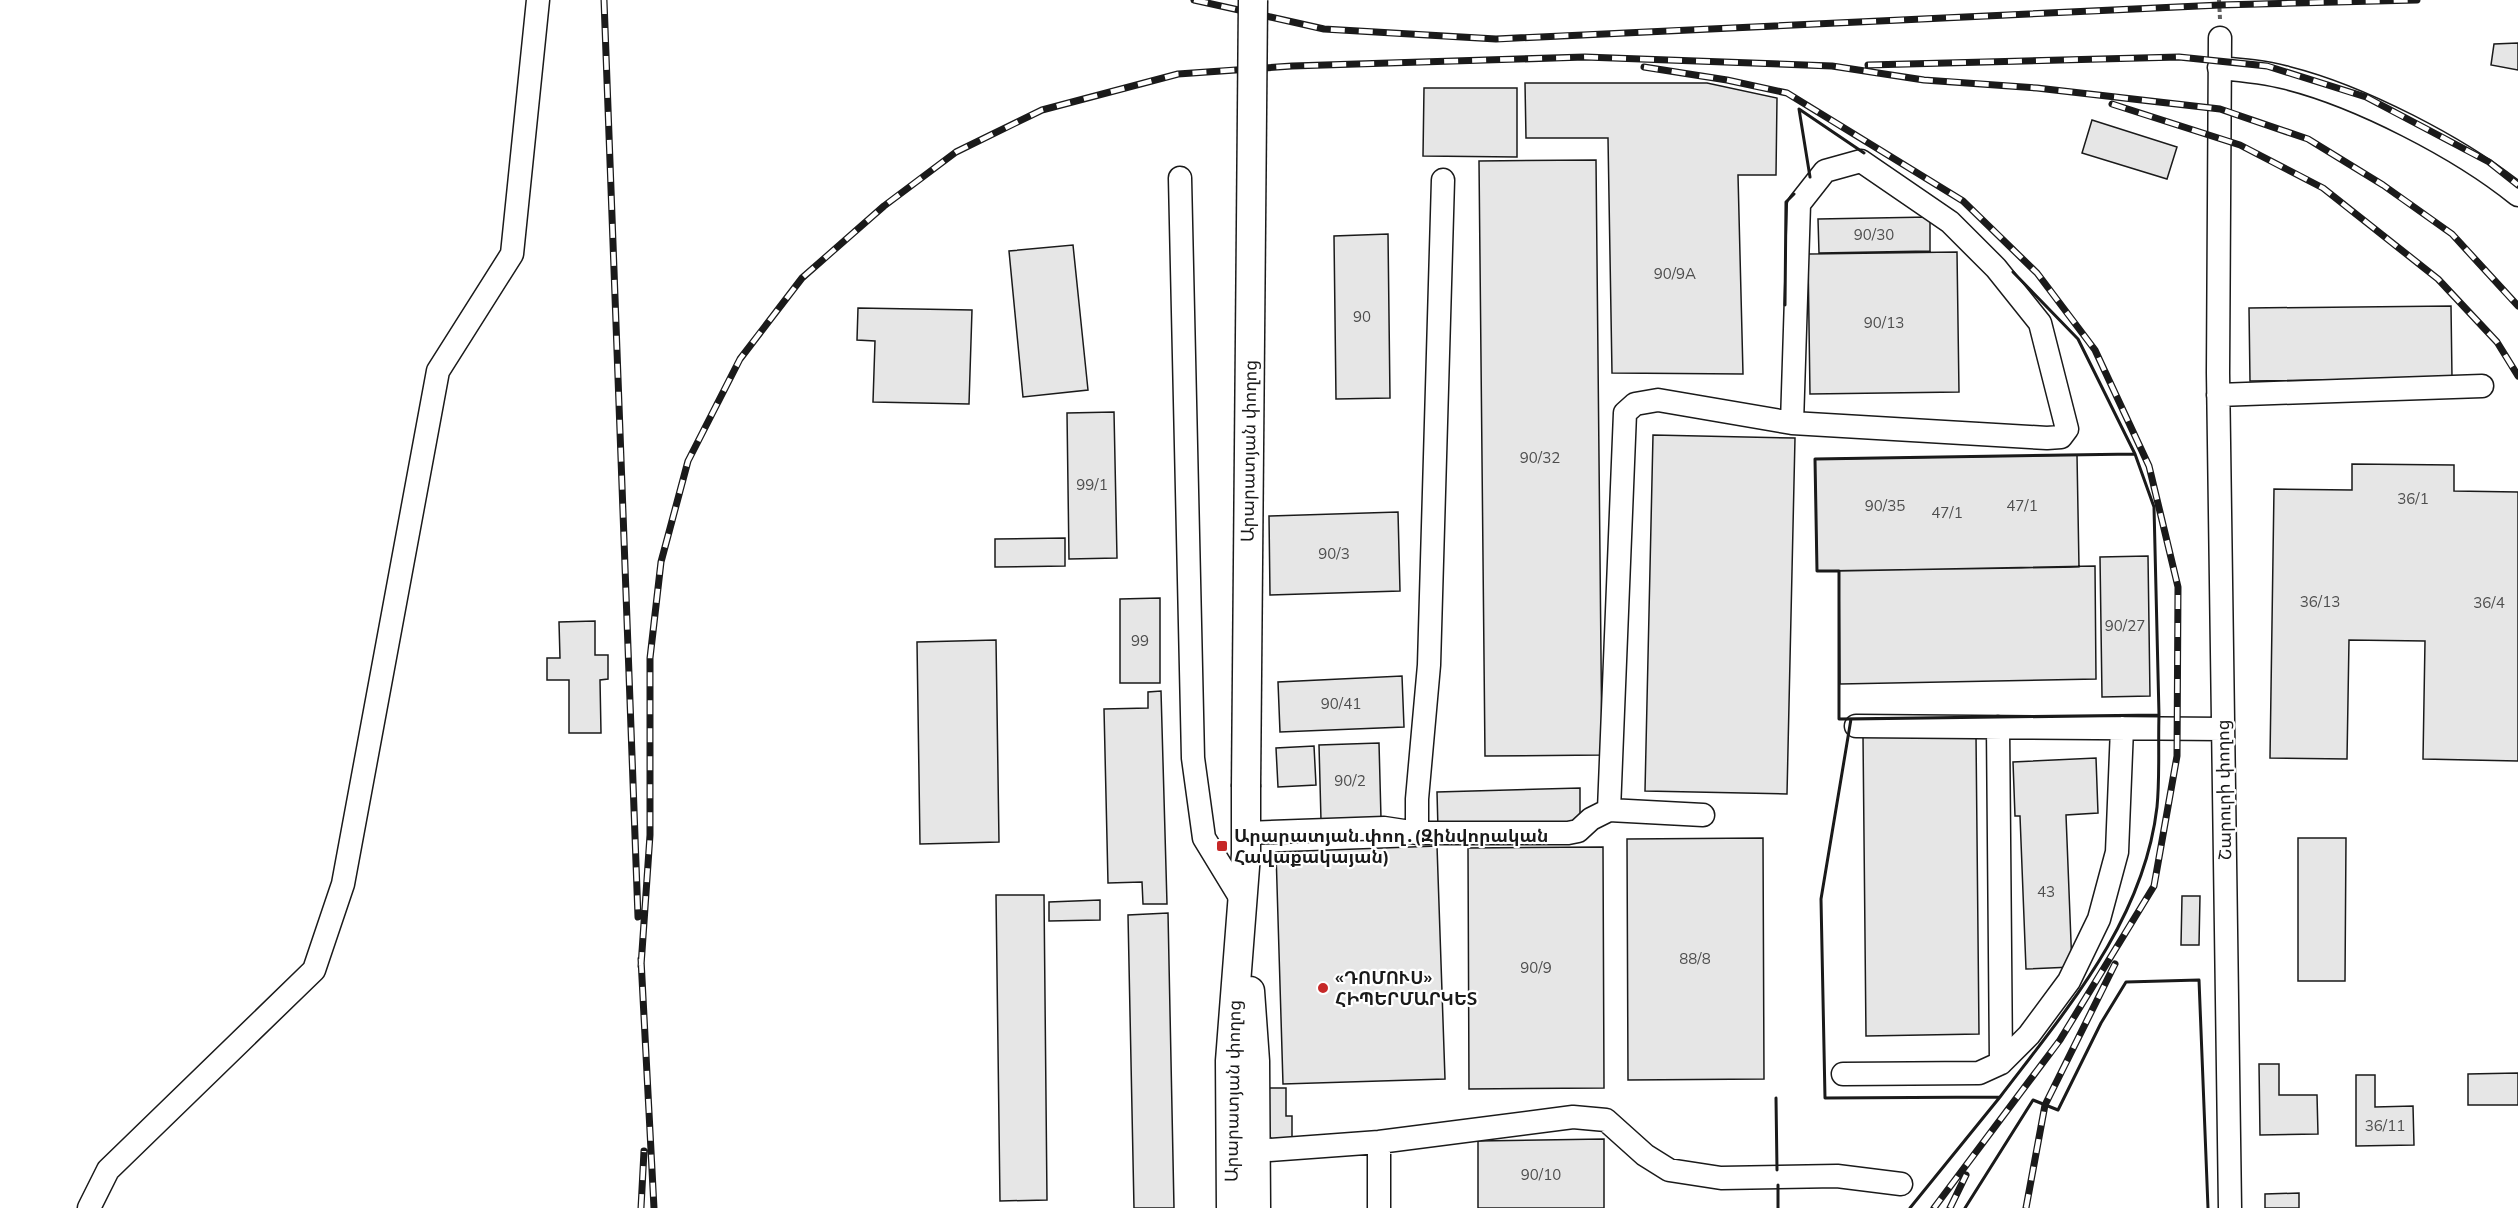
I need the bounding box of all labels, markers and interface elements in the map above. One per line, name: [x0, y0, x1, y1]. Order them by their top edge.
house number: 90/30: [1854, 225, 1894, 244]
house number: 90/9A: [1654, 264, 1696, 283]
house number: 90: [1353, 307, 1371, 326]
house number: 90/13: [1864, 313, 1904, 332]
street label: Արարատյան փողոց: [1235, 360, 1262, 542]
house number: 90/32: [1520, 448, 1560, 467]
house number: 99/1: [1076, 475, 1108, 494]
house number: 36/1: [2397, 489, 2429, 508]
house number: 90/35: [1865, 496, 1905, 515]
house number: 47/1: [2006, 496, 2038, 515]
house number: 47/1: [1931, 503, 1963, 522]
house number: 90/3: [1318, 544, 1350, 563]
house number: 36/13: [2300, 592, 2340, 611]
house number: 36/4: [2473, 593, 2505, 612]
house number: 90/27: [2105, 616, 2145, 635]
house number: 99: [1131, 631, 1149, 650]
house number: 90/41: [1321, 694, 1361, 713]
street label: Շարուրի փողոց: [2211, 719, 2236, 861]
house number: 90/2: [1334, 771, 1366, 790]
place label: Արարատյան փող․(Զինվորական Հավաքակայան): [1234, 824, 1549, 868]
marker: Արարատյան փող․(Զինվորական Հավաքակայան): [1215, 839, 1229, 853]
house number: 43: [2037, 882, 2055, 901]
house number: 88/8: [1679, 949, 1711, 968]
house number: 90/9: [1520, 958, 1552, 977]
place label: «ԴՈՄՈՒՍ» ՀԻՊԵՐՄԱՐԿԵՏ: [1335, 966, 1478, 1010]
marker: «ԴՈՄՈՒՍ» ՀԻՊԵՐՄԱՐԿԵՏ: [1316, 981, 1330, 995]
street label: Արարատյան փողոց: [1219, 1000, 1246, 1182]
house number: 36/11: [2365, 1116, 2405, 1135]
house number: 90/10: [1521, 1165, 1561, 1184]

